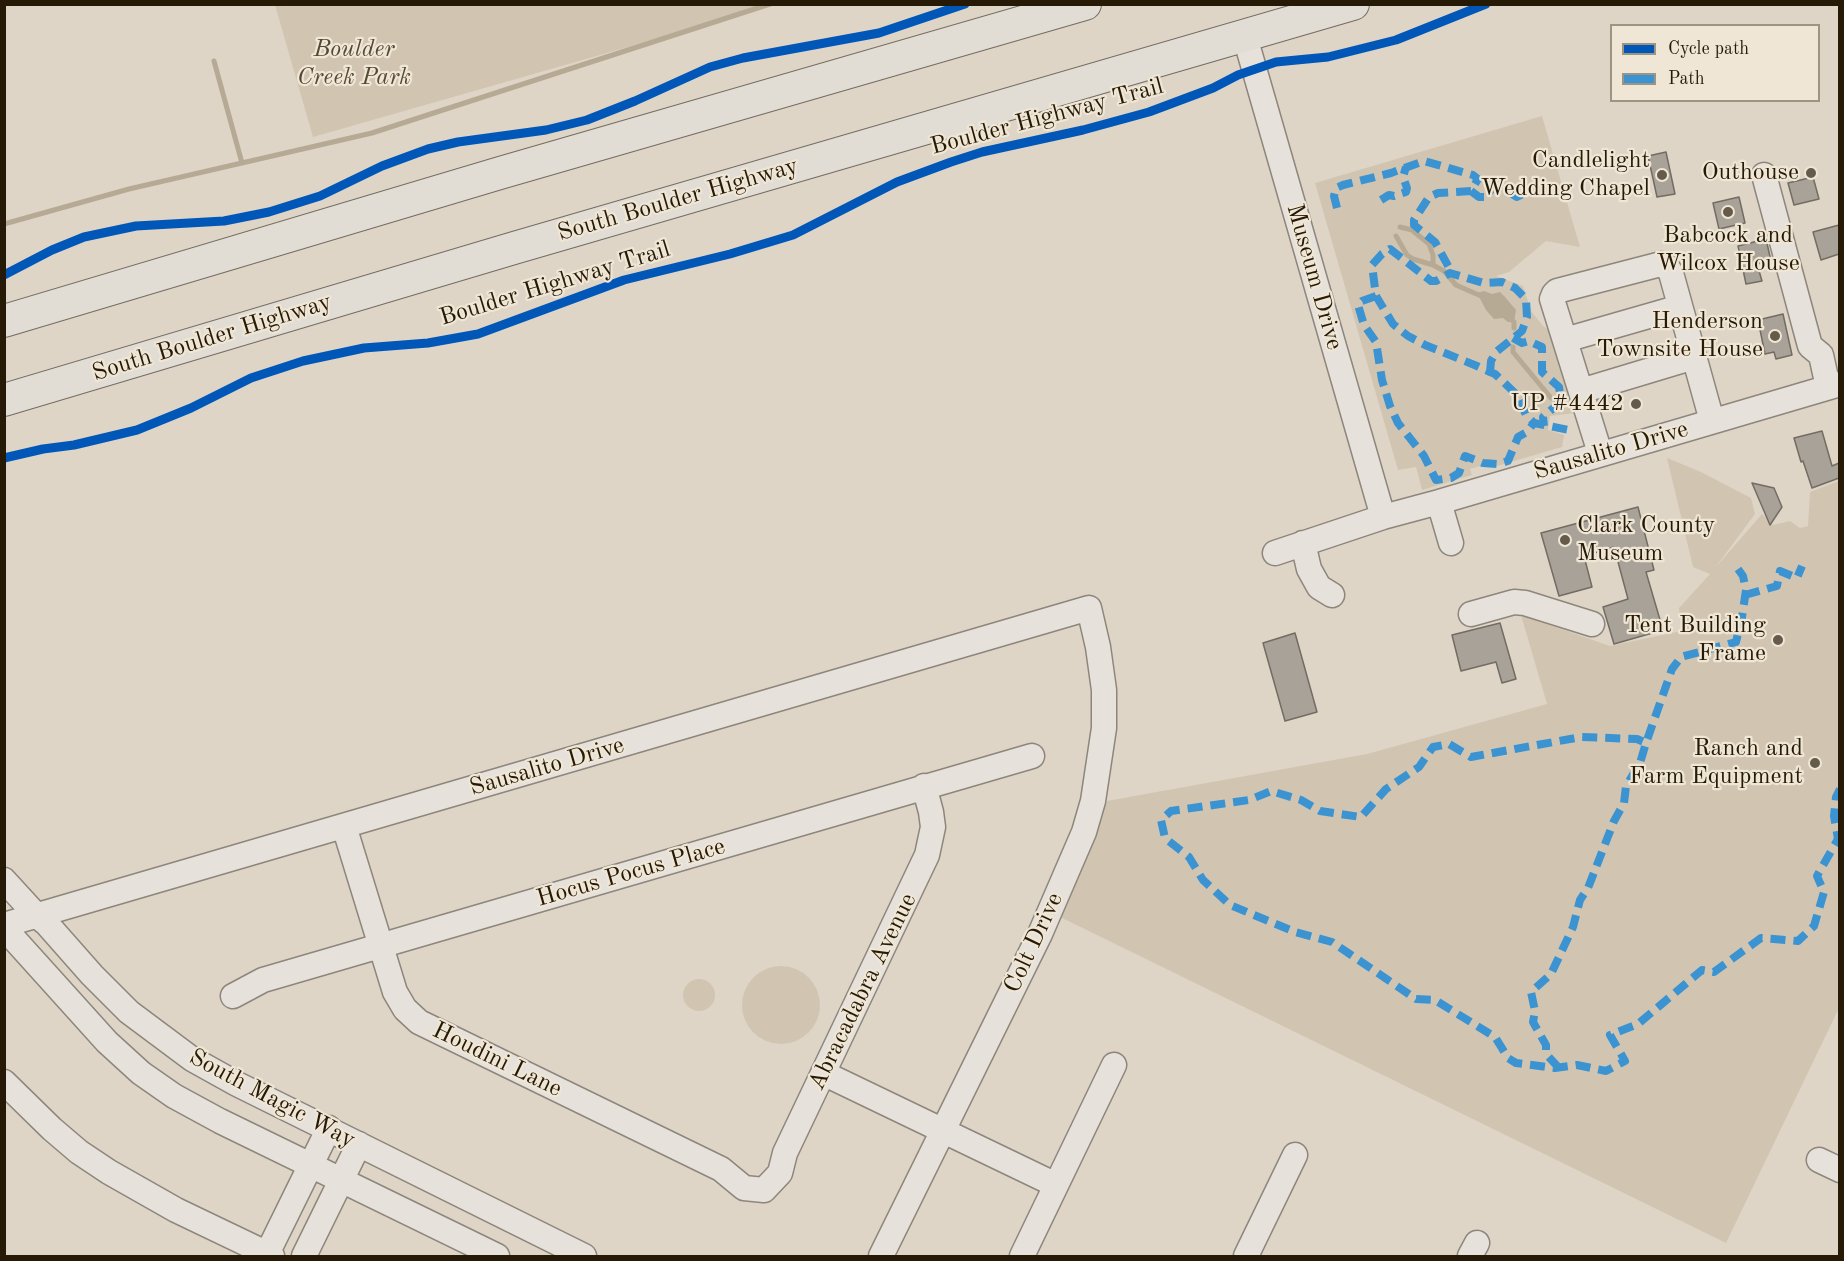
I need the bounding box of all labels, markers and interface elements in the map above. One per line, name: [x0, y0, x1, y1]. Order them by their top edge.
legend: [1610, 24, 1820, 102]
park label: Boulder Creek Park: [297, 36, 411, 92]
text: Cycle path: [1668, 40, 1749, 58]
text: Path: [1668, 70, 1704, 88]
street label: Boulder Highway Trail: [927, 72, 1167, 162]
place label: Candlelight Wedding Chapel: [1481, 147, 1650, 203]
street label: South Boulder Highway: [554, 152, 802, 248]
place label: Outhouse: [1702, 159, 1799, 187]
marker: Outhouse: [1804, 166, 1818, 180]
marker: Candlelight Wedding Chapel: [1655, 168, 1669, 182]
street label: Museum Drive: [1279, 201, 1349, 353]
marker: Babcock and Wilcox House: [1721, 205, 1735, 219]
place label: Babcock and Wilcox House: [1656, 222, 1800, 278]
street label: Boulder Highway Trail: [436, 235, 674, 333]
street label: South Boulder Highway: [89, 288, 335, 388]
place label: Henderson Townsite House: [1596, 308, 1763, 364]
marker: Henderson Townsite House: [1768, 329, 1782, 343]
place label: UP #4442: [1510, 390, 1624, 418]
marker: UP #4442: [1629, 397, 1643, 411]
street label: Sausalito Drive: [1530, 415, 1692, 487]
place label: Clark County Museum: [1577, 512, 1715, 568]
marker: Clark County Museum: [1558, 533, 1572, 547]
place label: Tent Building Frame: [1624, 612, 1766, 668]
marker: Tent Building Frame: [1771, 633, 1785, 647]
street label: Sausalito Drive: [466, 731, 628, 803]
place label: Ranch and Farm Equipment: [1629, 735, 1803, 791]
marker: Ranch and Farm Equipment: [1808, 756, 1822, 770]
street label: Hocus Pocus Place: [533, 832, 729, 914]
street label: Colt Drive: [998, 888, 1070, 998]
street label: Abracadabra Avenue: [803, 889, 923, 1095]
street label: Houdini Lane: [427, 1016, 567, 1104]
street label: South Magic Way: [184, 1043, 360, 1155]

